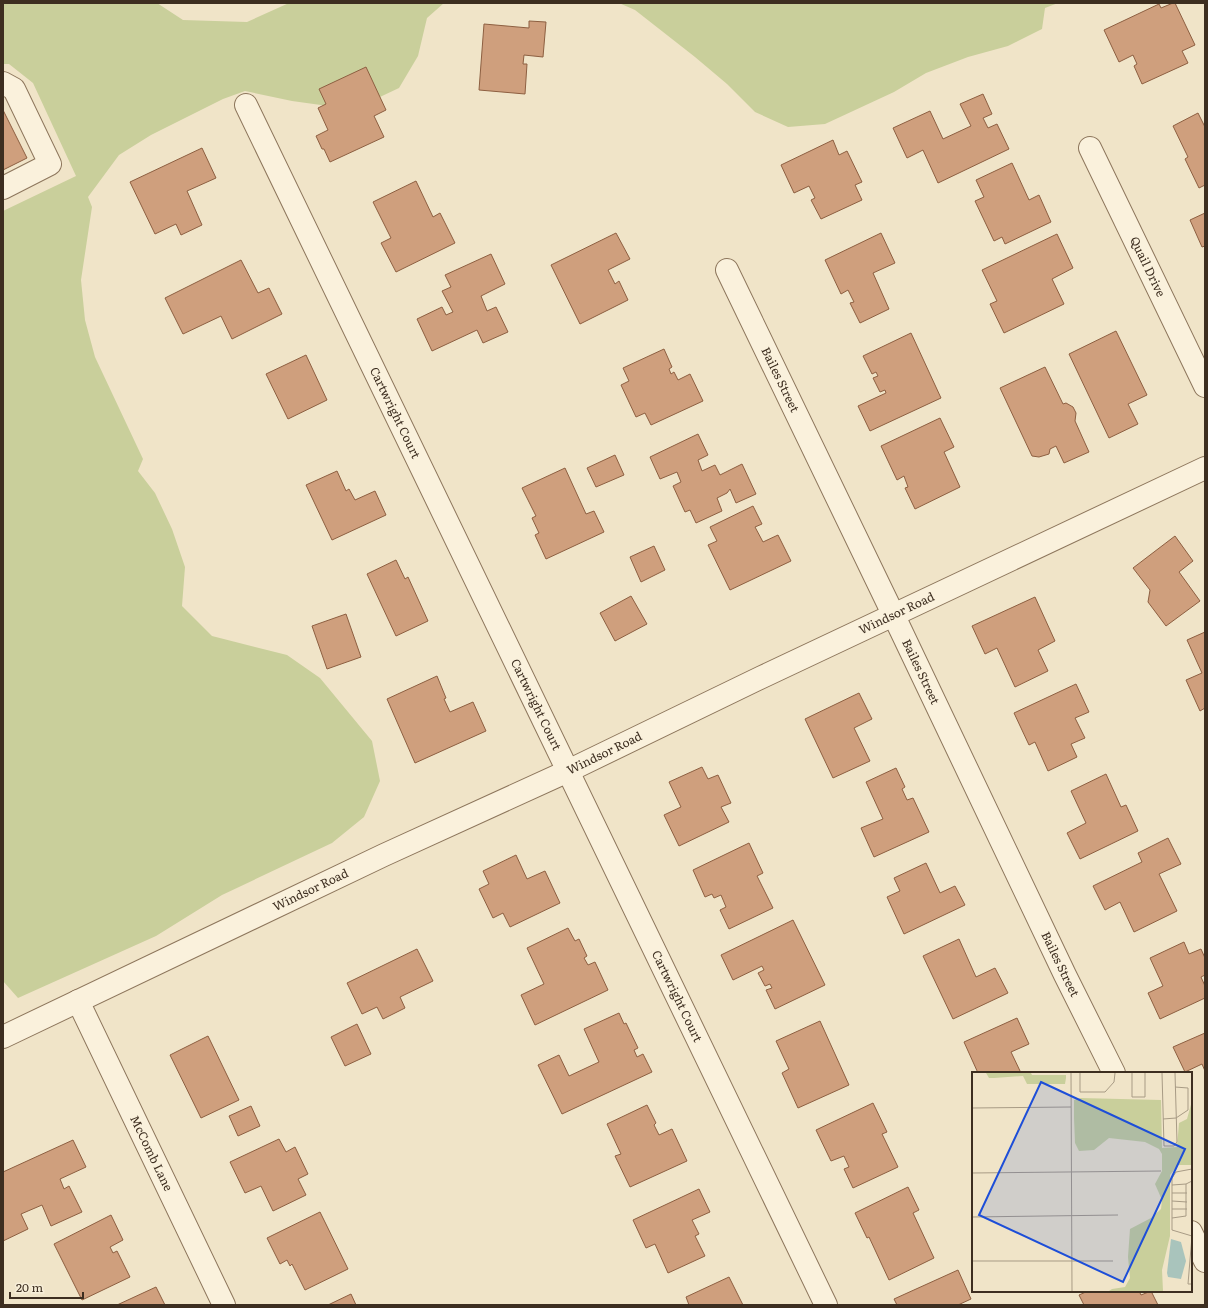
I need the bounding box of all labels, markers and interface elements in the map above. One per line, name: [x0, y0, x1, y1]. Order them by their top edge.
street label: Quail Drive: [1126, 233, 1171, 300]
street label: Bailes Street: [757, 344, 804, 415]
street label: Cartwright Court: [366, 364, 426, 462]
street label: Windsor Road: [855, 587, 938, 638]
street label: Bailes Street: [898, 636, 945, 707]
street label: Cartwright Court: [507, 655, 567, 753]
street label: Windsor Road: [563, 726, 645, 778]
street label: Windsor Road: [270, 863, 352, 915]
street label: Bailes Street: [1038, 928, 1084, 1000]
street label: Cartwright Court: [648, 947, 708, 1045]
inset map: [972, 1072, 1192, 1292]
street label: McComb Lane: [126, 1112, 178, 1194]
scale bar: [10, 1274, 83, 1300]
text: 20 m: [16, 1278, 43, 1296]

